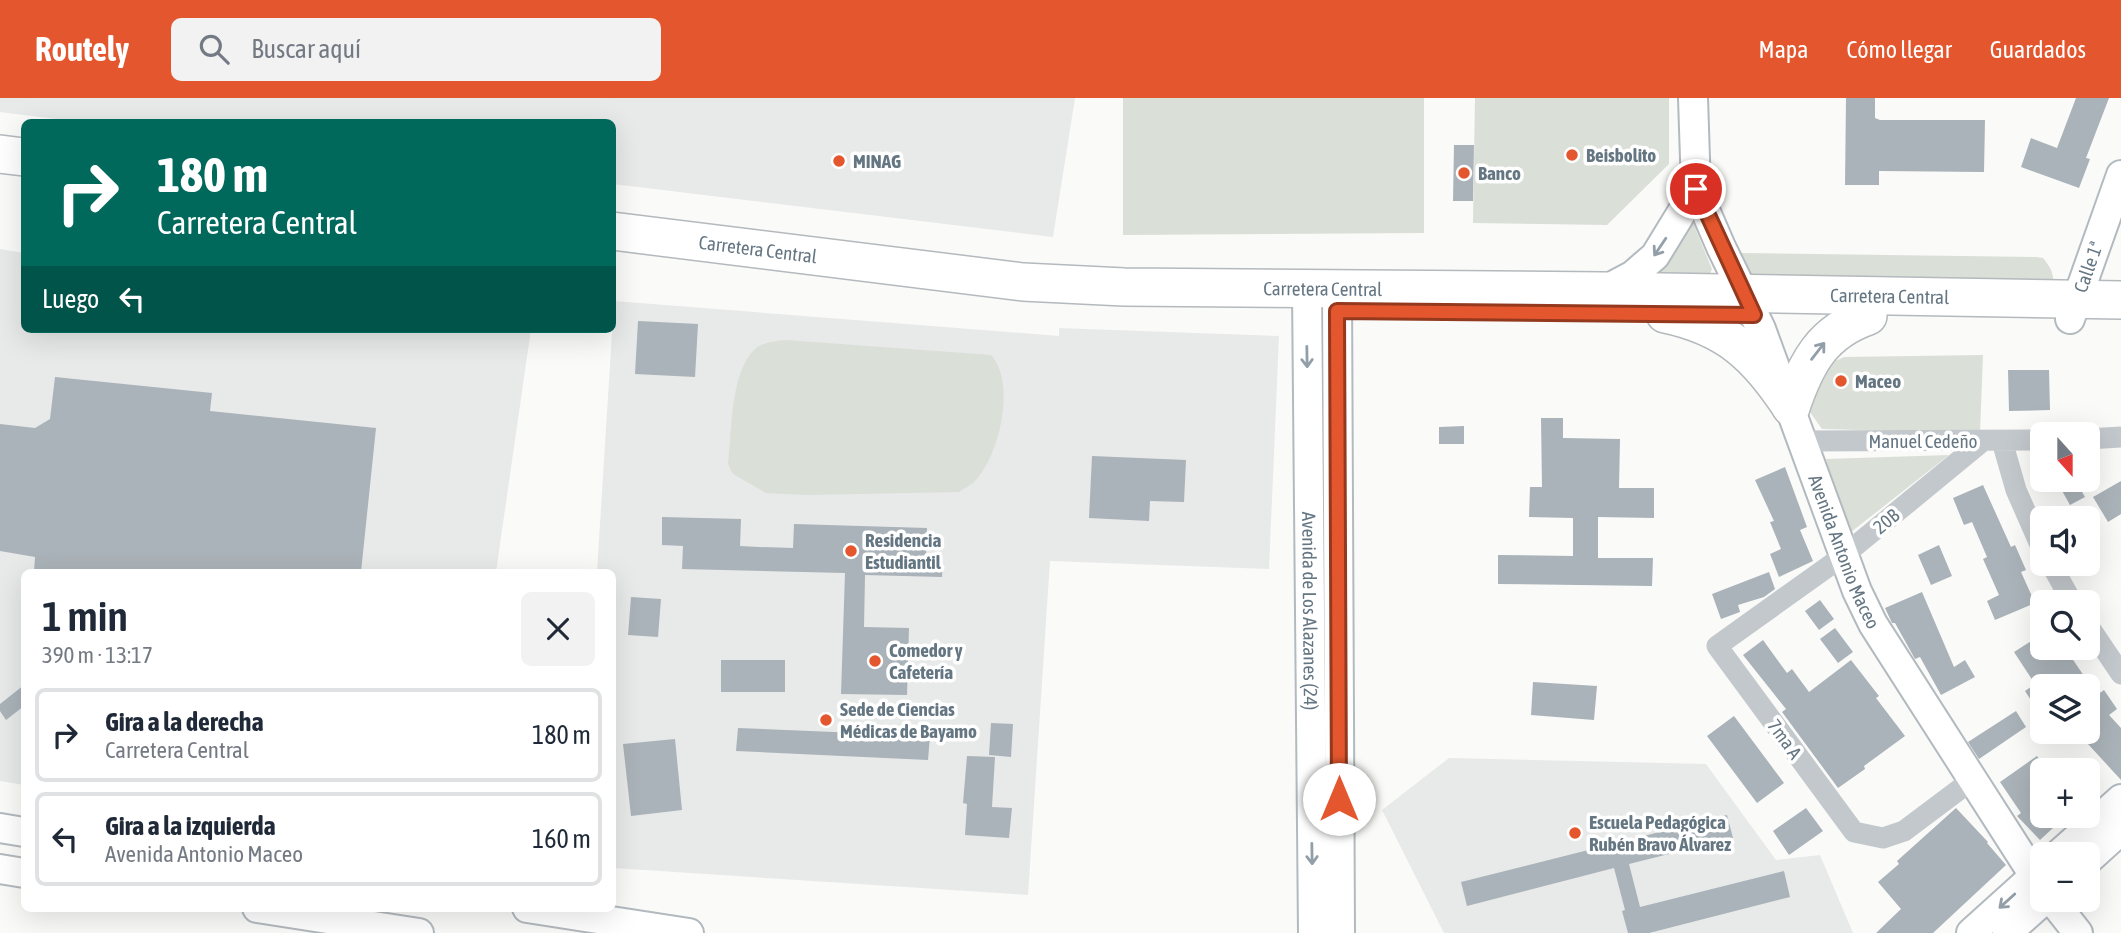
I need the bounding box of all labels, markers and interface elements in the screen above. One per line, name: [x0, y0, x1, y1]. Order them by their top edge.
search box: [171, 18, 661, 81]
text: Routely: [35, 30, 129, 68]
icon: search: [195, 30, 233, 68]
text: Buscar aquí: [251, 34, 361, 64]
text: Mapa: [1759, 36, 1808, 63]
text: Cómo llegar: [1846, 36, 1952, 63]
text: Guardados: [1990, 36, 2086, 63]
place label: Beisbolito: [1586, 144, 1656, 166]
text: 180 m: [157, 146, 268, 202]
icon: right: [42, 147, 133, 238]
marker: Beisbolito: [1564, 147, 1580, 163]
place label: MINAG: [853, 150, 901, 172]
marker: MINAG: [831, 153, 847, 169]
pin: [1666, 159, 1726, 219]
place label: Banco: [1478, 162, 1521, 184]
marker: Banco: [1456, 165, 1472, 181]
icon: arrive: [1677, 170, 1715, 208]
text: Carretera Central: [157, 204, 357, 241]
street label: Carretera Central: [698, 231, 818, 267]
one-way arrow: [1652, 237, 1667, 256]
street label: Calle 1ª: [2069, 239, 2107, 295]
street label: Carretera Central: [1263, 277, 1382, 300]
icon: left: [113, 280, 151, 318]
text: Luego: [42, 284, 99, 314]
street label: Carretera Central: [1830, 284, 1949, 308]
one-way arrow: [1811, 343, 1826, 361]
one-way arrow: [1301, 346, 1314, 369]
place label: Maceo: [1855, 370, 1901, 392]
marker: Maceo: [1833, 373, 1849, 389]
north arrow: [2030, 422, 2100, 492]
map controls: [2030, 422, 2100, 912]
street label: Manuel Cedeño: [1868, 430, 1978, 452]
street label: Avenida Antonio Maceo: [1804, 471, 1885, 632]
street label: 20B: [1869, 504, 1903, 538]
button: sound: [2030, 506, 2100, 576]
street label: Avenida de Los Alazanes (24): [1298, 512, 1322, 710]
place label: Residencia Estudiantil: [865, 529, 942, 573]
marker: Residencia Estudiantil: [843, 543, 859, 559]
button: search: [2030, 590, 2100, 660]
text: 1 min: [42, 592, 128, 640]
button: close: [521, 592, 595, 666]
place label: Comedor y Cafetería: [889, 639, 963, 683]
text: 390 m · 13:17: [42, 642, 153, 668]
marker: Comedor y Cafetería: [867, 653, 883, 669]
button: layers: [2030, 674, 2100, 744]
place label: Sede de Ciencias Médicas de Bayamo: [840, 698, 977, 742]
text: Gira a la derecha: [105, 707, 264, 737]
marker: Sede de Ciencias Médicas de Bayamo: [818, 712, 834, 728]
street label: 7ma A: [1763, 715, 1807, 764]
icon: right: [46, 716, 84, 754]
text: 180 m: [532, 720, 591, 750]
text: Carretera Central: [105, 737, 249, 763]
button: +: [2030, 758, 2100, 828]
position arrow: [1302, 762, 1376, 836]
text: Gira a la izquierda: [105, 811, 276, 841]
place label: Escuela Pedagógica Rubén Bravo Álvarez: [1589, 811, 1731, 855]
icon: left: [46, 820, 84, 858]
text: 160 m: [532, 824, 591, 854]
marker: Escuela Pedagógica Rubén Bravo Álvarez: [1567, 825, 1583, 841]
text: Avenida Antonio Maceo: [105, 841, 303, 867]
button: −: [2030, 842, 2100, 912]
one-way arrow: [1306, 843, 1319, 866]
one-way arrow: [1998, 893, 2016, 909]

